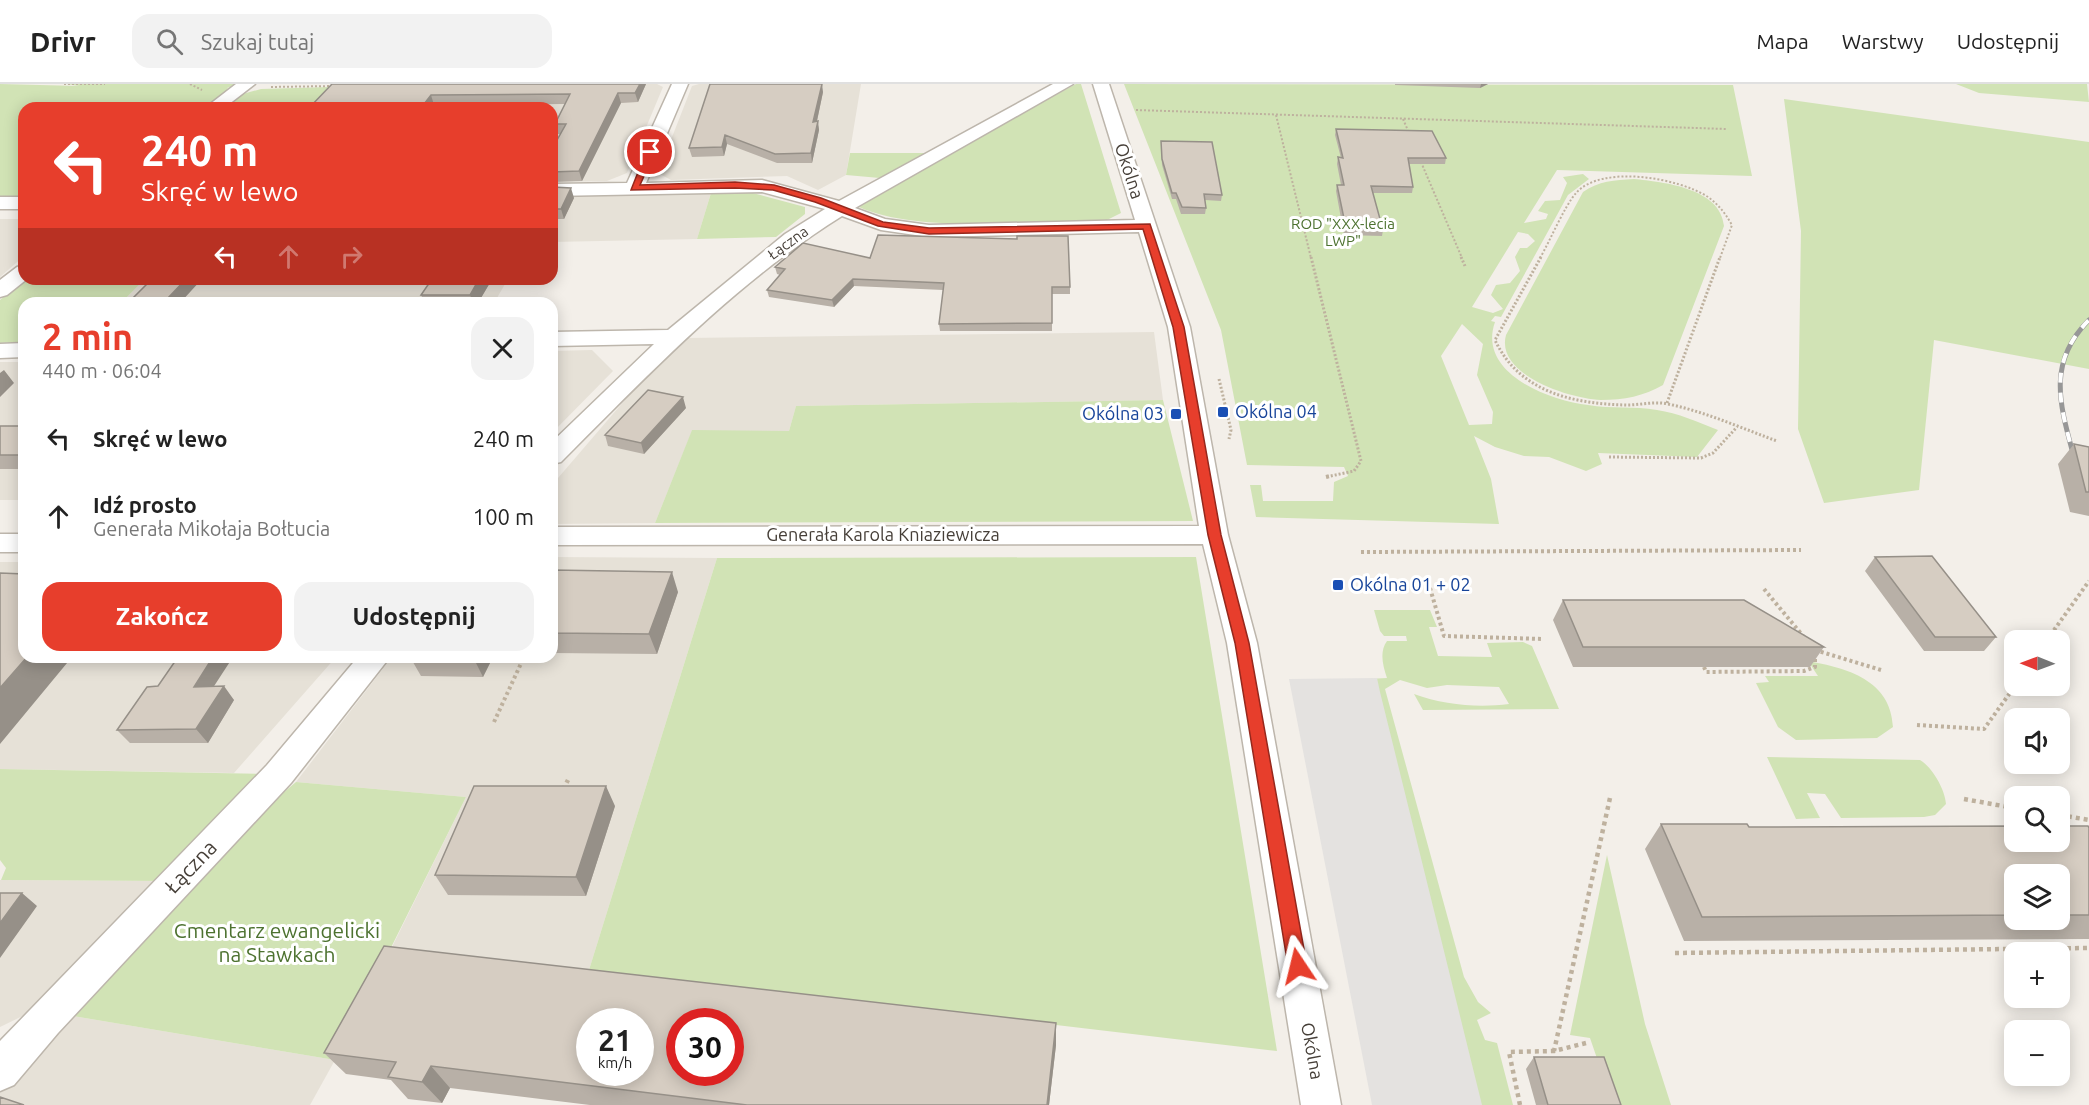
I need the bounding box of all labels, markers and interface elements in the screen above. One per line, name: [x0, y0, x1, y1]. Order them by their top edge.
search box: [132, 14, 552, 68]
icon: search: [153, 25, 186, 58]
text: Drivr: [30, 26, 96, 57]
text: Szukaj tutaj: [201, 29, 314, 54]
text: Mapa: [1757, 29, 1809, 53]
text: Warstwy: [1842, 29, 1924, 53]
text: Udostępnij: [1957, 29, 2059, 53]
icon: left: [42, 126, 120, 204]
pin: [624, 126, 675, 177]
text: 240 m: [141, 127, 258, 174]
icon: arrive: [633, 135, 666, 168]
street label: Okólna: [1112, 140, 1148, 201]
text: Skręć w lewo: [141, 176, 298, 206]
park label: ROD "XXX-lecia LWP": [1291, 215, 1395, 249]
street label: Łączna: [764, 222, 811, 263]
icon: left: [209, 240, 242, 273]
icon: ahead: [272, 240, 305, 273]
icon: right: [335, 240, 368, 273]
text: 2 min: [42, 316, 133, 357]
button: close: [471, 317, 534, 380]
text: 440 m · 06:04: [42, 359, 162, 382]
place label: Okólna 04: [1235, 401, 1317, 421]
place label: Okólna 03: [1082, 403, 1164, 423]
marker: Okólna 04: [1216, 405, 1230, 419]
marker: Okólna 03: [1169, 407, 1183, 421]
icon: left: [42, 422, 75, 455]
text: Skręć w lewo: [93, 426, 227, 451]
text: 240 m: [473, 426, 534, 451]
text: Idź prosto: [93, 492, 197, 517]
icon: ahead: [42, 500, 75, 533]
text: 100 m: [473, 504, 534, 529]
text: Generała Mikołaja Bołtucia: [93, 517, 330, 540]
street label: Generała Karola Kniaziewicza: [766, 524, 1000, 544]
place label: Okólna 01 + 02: [1350, 574, 1471, 594]
marker: Okólna 01 + 02: [1331, 578, 1345, 592]
button: Zakończ: [42, 582, 282, 651]
button: Udostępnij: [294, 582, 534, 651]
north arrow: [2004, 630, 2070, 696]
map controls: [2004, 630, 2070, 1086]
button: sound: [2004, 708, 2070, 774]
button: search: [2004, 786, 2070, 852]
street label: Łączna: [159, 835, 221, 898]
button: layers: [2004, 864, 2070, 930]
park label: Cmentarz ewangelicki na Stawkach: [174, 918, 380, 966]
position arrow: [1266, 934, 1330, 998]
button: +: [2004, 942, 2070, 1008]
speed limit sign: 30: [666, 1008, 744, 1086]
button: −: [2004, 1020, 2070, 1086]
street label: Okólna: [1298, 1021, 1328, 1081]
text: 21: [598, 1023, 632, 1057]
text: km/h: [598, 1054, 632, 1071]

